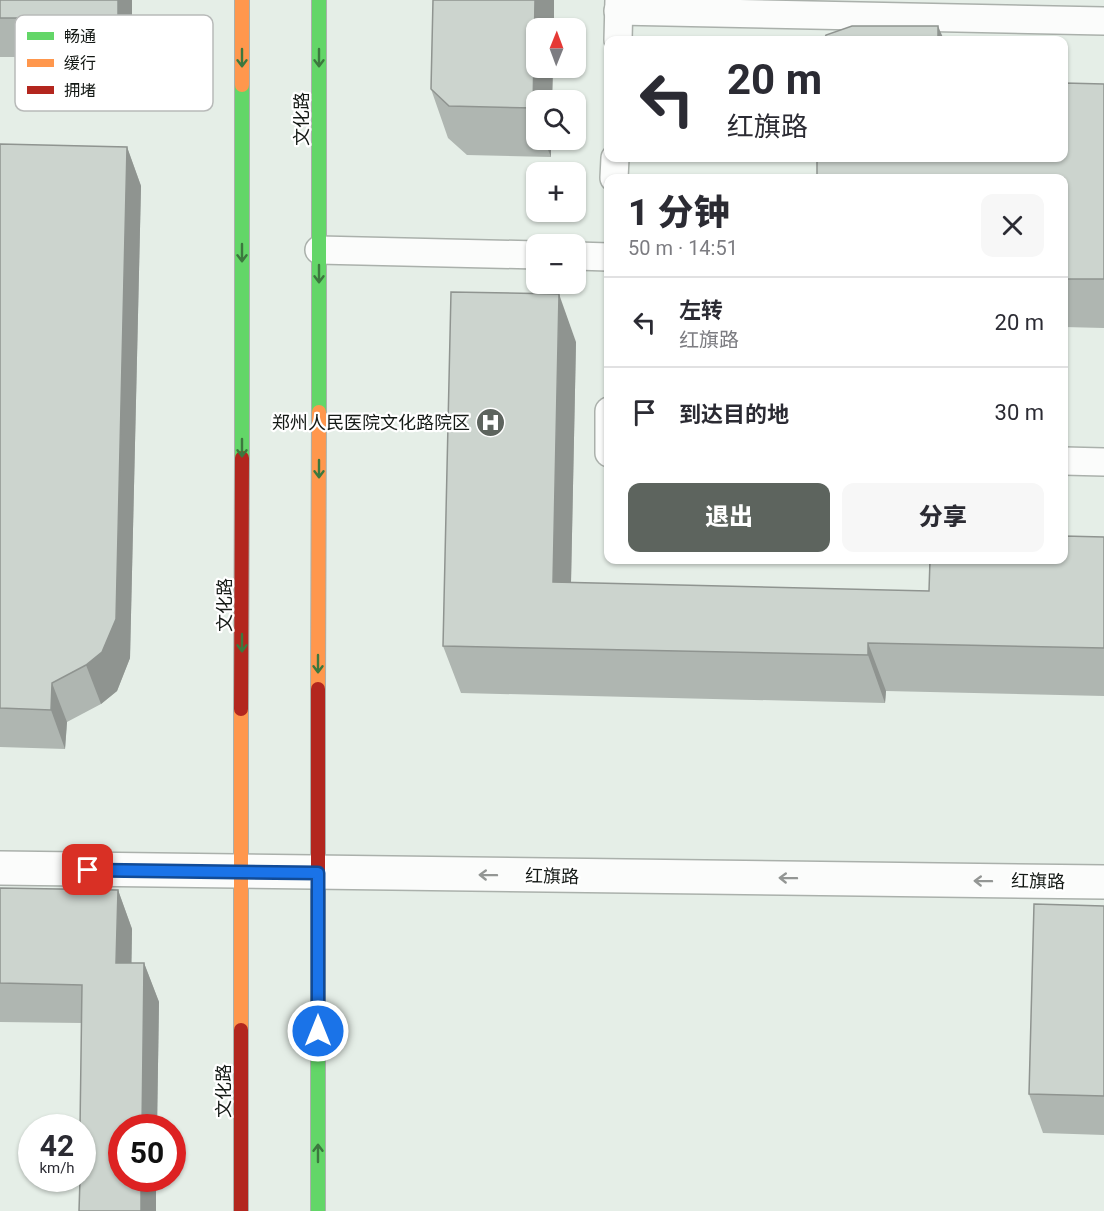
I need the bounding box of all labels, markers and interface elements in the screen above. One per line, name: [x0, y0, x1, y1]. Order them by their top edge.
legend: [15, 15, 213, 111]
north arrow: [526, 18, 586, 78]
map controls: [526, 18, 586, 294]
text: 畅通: [64, 27, 96, 46]
one-way arrow: [236, 48, 248, 68]
one-way arrow: [313, 48, 325, 68]
text: 缓行: [64, 54, 96, 73]
text: 20 m: [727, 55, 822, 104]
icon: left: [628, 60, 706, 138]
text: 拥堵: [64, 81, 96, 100]
button: search: [526, 90, 586, 150]
street label: 文化路: [291, 92, 312, 146]
text: 红旗路: [727, 111, 808, 143]
button: +: [526, 162, 586, 222]
text: 1 分钟: [628, 192, 730, 234]
button: close: [981, 194, 1044, 257]
button: −: [526, 234, 586, 294]
text: 50 m · 14:51: [628, 236, 738, 260]
one-way arrow: [236, 243, 248, 263]
one-way arrow: [313, 264, 325, 284]
text: 左转: [679, 298, 723, 323]
icon: left: [628, 306, 661, 339]
text: 20 m: [995, 310, 1044, 335]
text: 红旗路: [679, 328, 739, 352]
icon: arrive: [628, 396, 661, 429]
text: 30 m: [995, 400, 1044, 425]
text: 到达目的地: [679, 402, 789, 427]
hospital icon: 郑州人民医院文化路院区: [475, 406, 507, 438]
place label: 郑州人民医院文化路院区: [272, 412, 470, 433]
one-way arrow: [236, 438, 248, 458]
one-way arrow: [313, 459, 325, 479]
button: 退出: [628, 483, 830, 552]
button: 分享: [842, 483, 1044, 552]
street label: 文化路: [214, 578, 235, 632]
one-way arrow: [236, 633, 248, 653]
one-way arrow: [312, 654, 324, 674]
pin: [62, 844, 113, 895]
icon: arrive: [71, 853, 104, 886]
street label: 红旗路: [525, 865, 579, 887]
one-way arrow: [478, 869, 498, 881]
street label: 红旗路: [1011, 870, 1065, 892]
one-way arrow: [778, 873, 798, 884]
one-way arrow: [973, 875, 993, 887]
position arrow: [286, 999, 350, 1063]
street label: 文化路: [213, 1064, 234, 1118]
speed limit sign: 50: [108, 1114, 186, 1192]
text: 42: [40, 1128, 74, 1163]
one-way arrow: [312, 1143, 324, 1163]
text: km/h: [39, 1159, 75, 1177]

